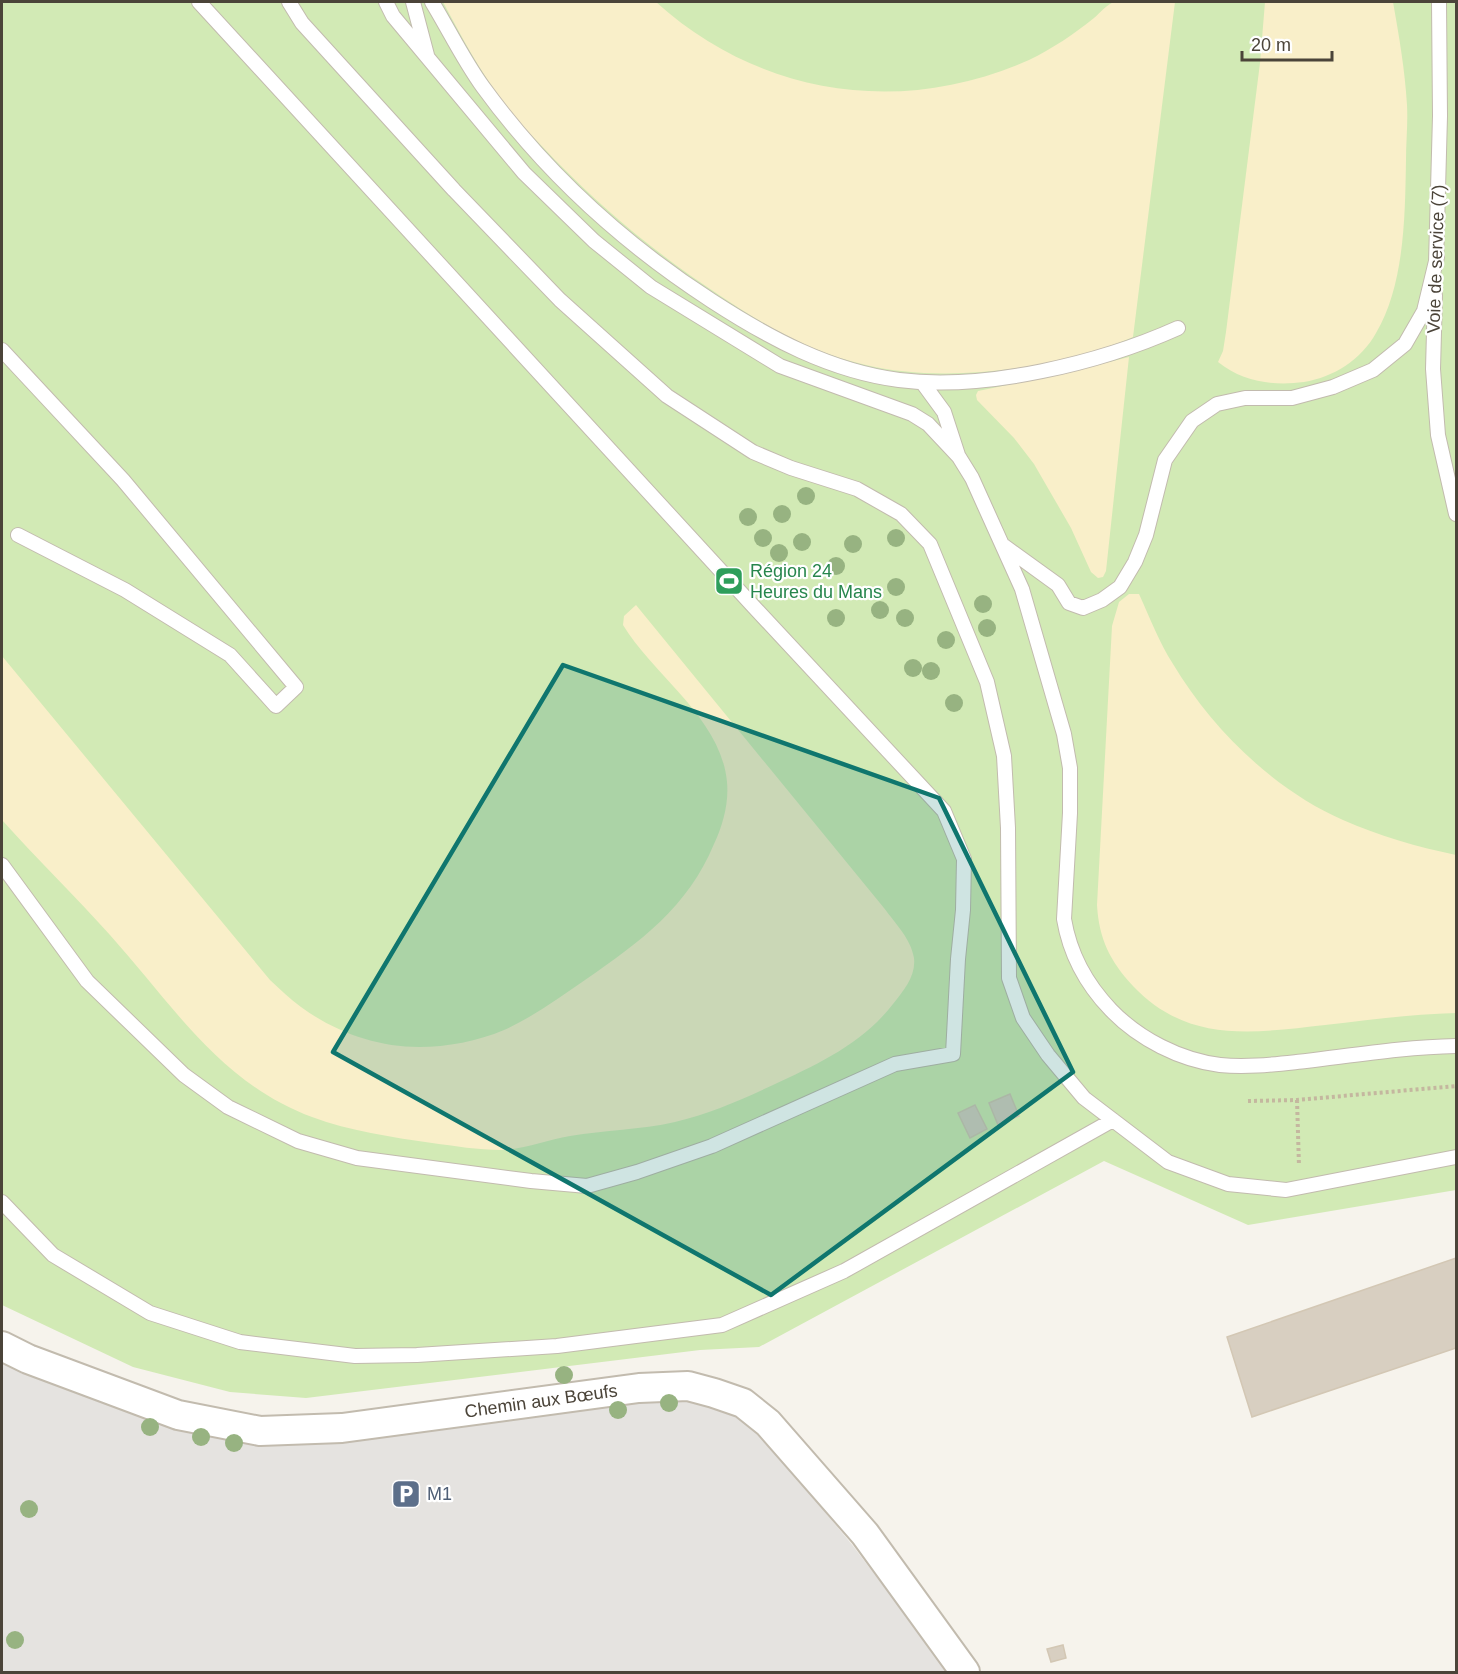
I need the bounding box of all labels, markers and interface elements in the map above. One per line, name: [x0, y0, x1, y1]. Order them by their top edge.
scale bar: [1242, 24, 1332, 62]
text: 20 m: [1251, 35, 1291, 55]
street label: Voie de service (7): [1423, 184, 1449, 334]
place label: Région 24 Heures du Mans: [750, 561, 882, 602]
sports icon: Région 24 Heures du Mans: [713, 565, 745, 597]
street label: Chemin aux Bœufs: [463, 1380, 619, 1422]
parking icon: M1: [390, 1478, 422, 1510]
place label: M1: [427, 1484, 452, 1504]

